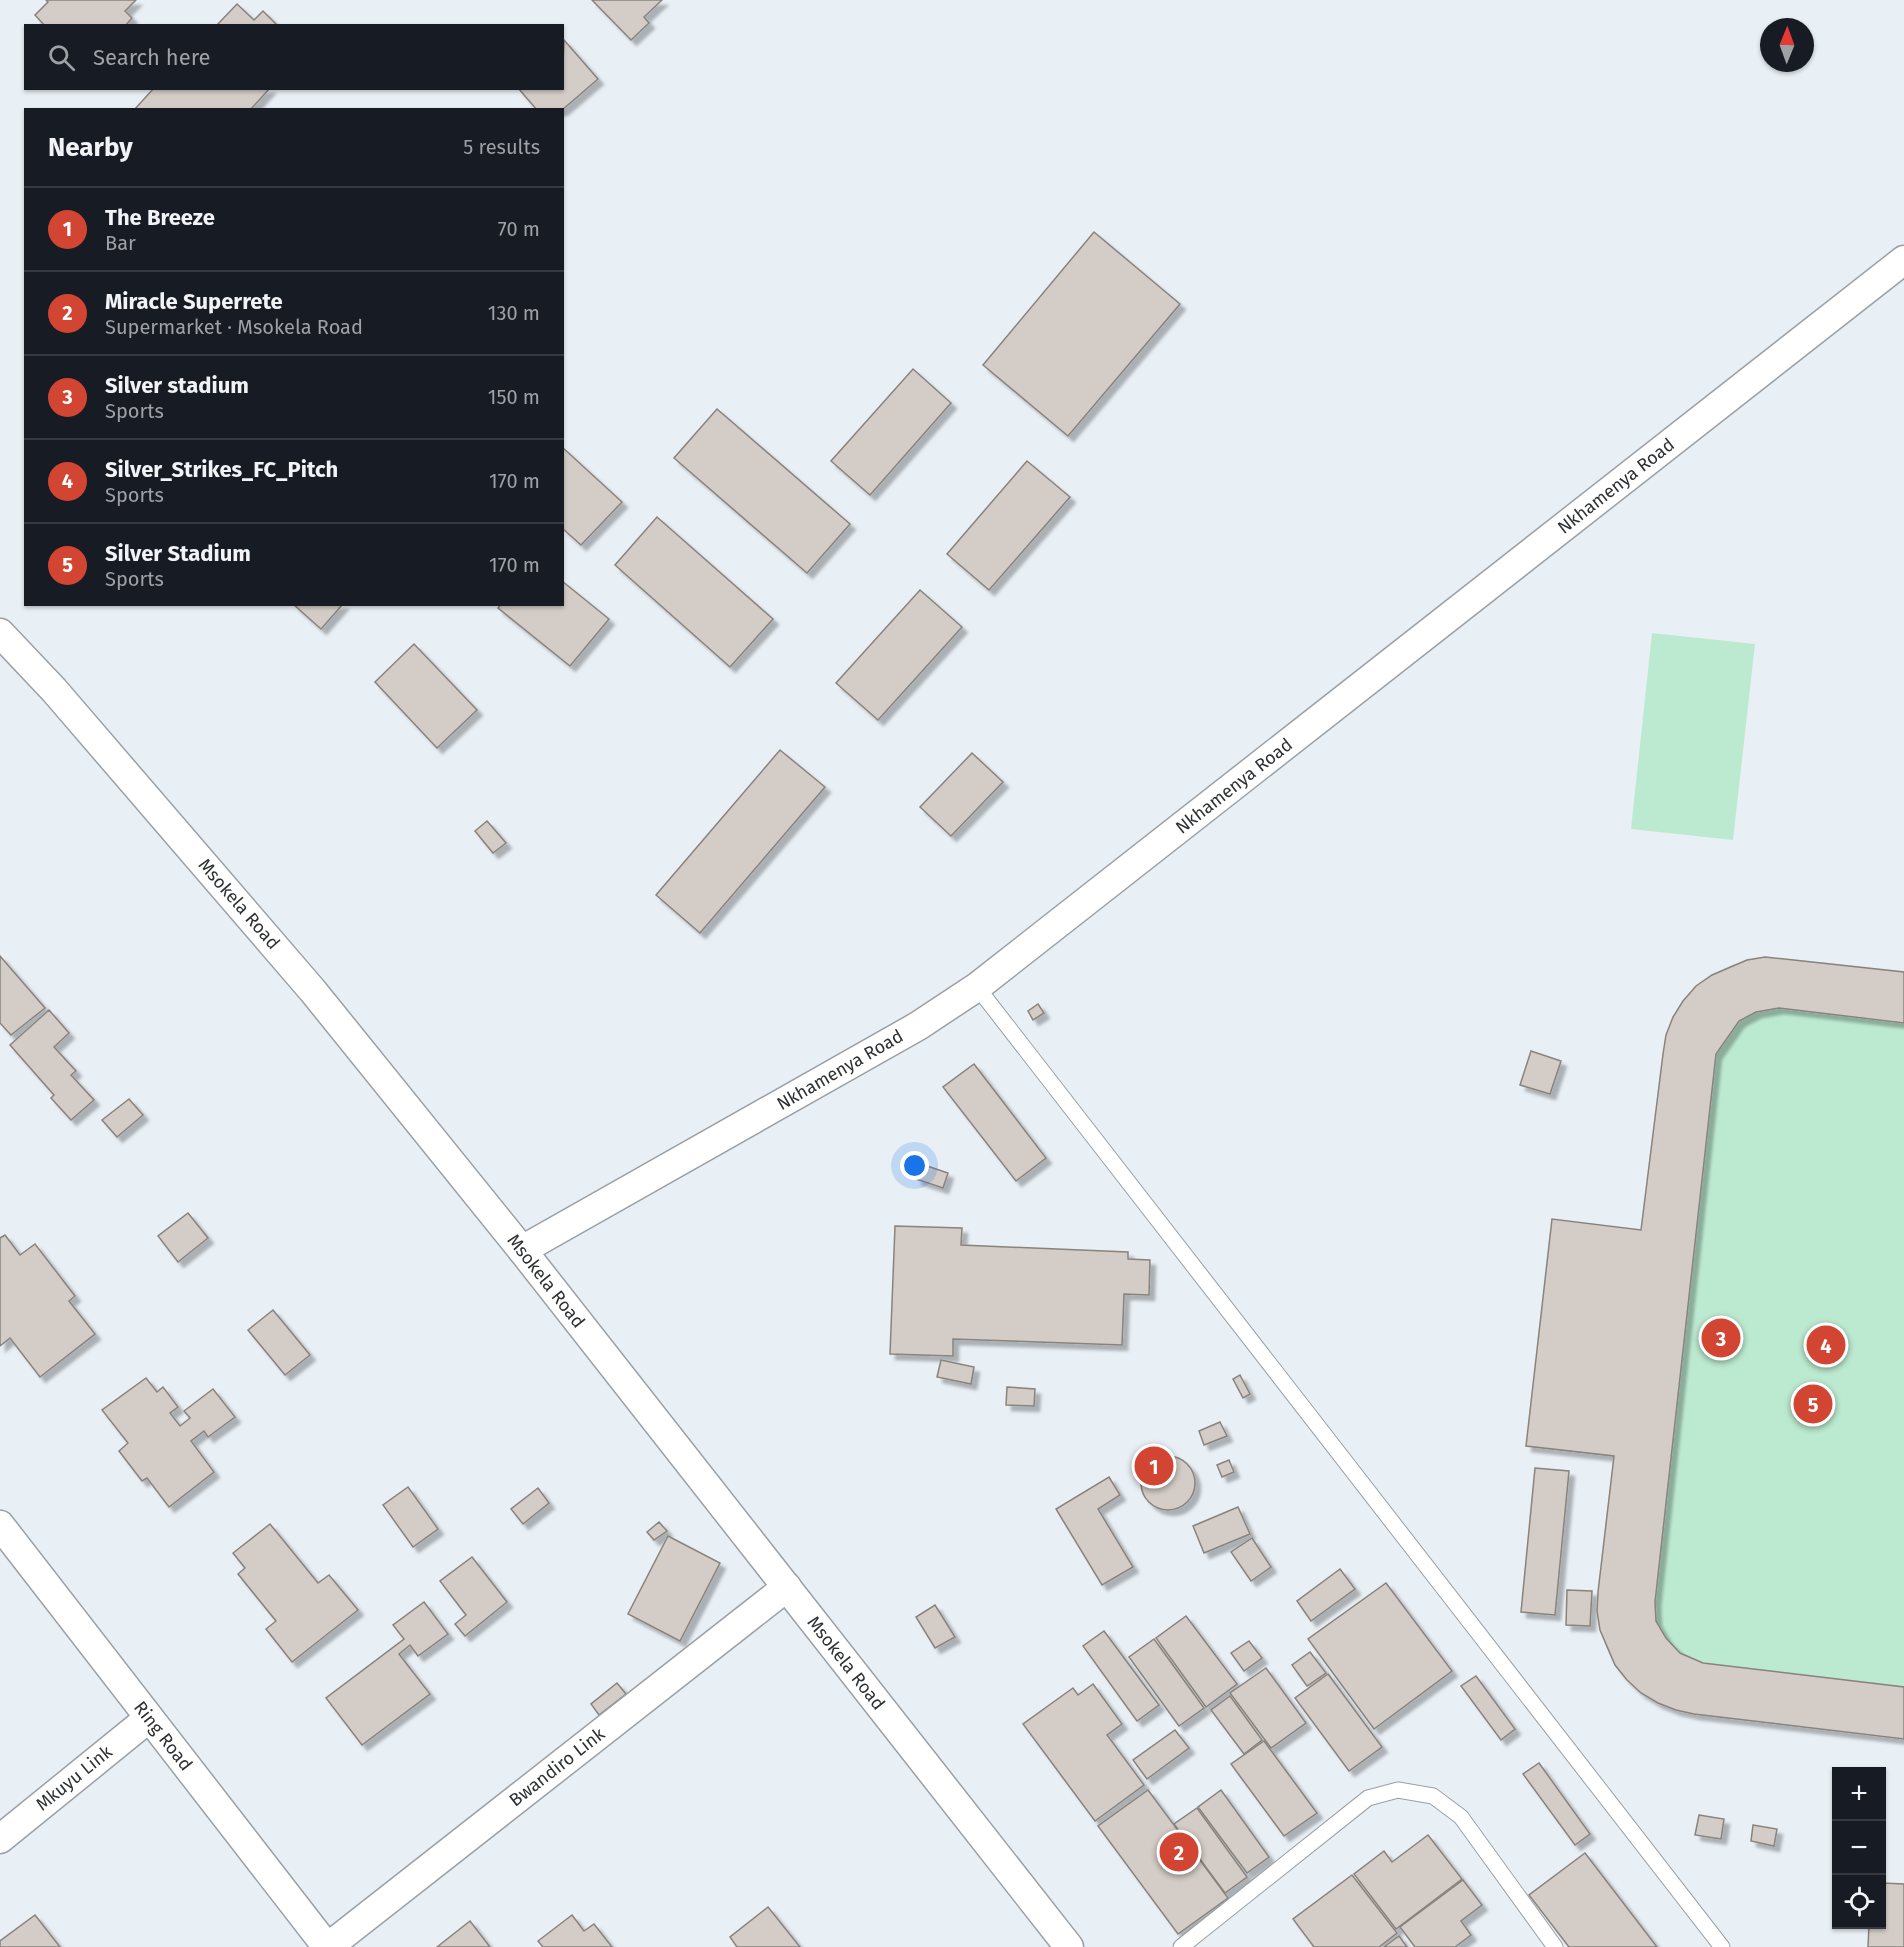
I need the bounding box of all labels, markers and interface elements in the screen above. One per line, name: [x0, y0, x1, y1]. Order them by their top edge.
north arrow: [1760, 18, 1814, 72]
search box: [24, 24, 564, 90]
icon: search: [45, 41, 78, 74]
text: Search here: [93, 44, 211, 71]
text: Nearby: [48, 132, 133, 163]
text: 5 results: [463, 135, 540, 159]
text: The Breeze: [105, 204, 215, 231]
text: 1: [63, 217, 72, 241]
text: 70 m: [498, 217, 540, 241]
text: Bar: [105, 231, 136, 255]
text: Miracle Superrete: [105, 288, 283, 315]
text: 2: [62, 301, 73, 325]
text: 130 m: [488, 301, 540, 325]
text: Supermarket · Msokela Road: [105, 315, 363, 339]
text: Silver stadium: [105, 372, 249, 399]
text: 3: [62, 385, 73, 409]
text: 150 m: [488, 385, 540, 409]
text: Sports: [105, 399, 164, 423]
street label: Nkhamenya Road: [1553, 434, 1679, 538]
text: Silver_Strikes_FC_Pitch: [105, 456, 338, 483]
text: 4: [62, 469, 73, 493]
text: 170 m: [489, 469, 540, 493]
text: Sports: [105, 483, 164, 507]
text: Silver Stadium: [105, 540, 251, 567]
text: 5: [62, 553, 73, 577]
text: 170 m: [489, 553, 540, 577]
text: Sports: [105, 567, 164, 591]
street label: Nkhamenya Road: [1171, 734, 1297, 838]
street label: Msokela Road: [194, 854, 284, 954]
street label: Nkhamenya Road: [773, 1025, 907, 1115]
your location: [900, 1151, 929, 1180]
street label: Msokela Road: [503, 1230, 589, 1332]
pin: 3: [1702, 1316, 1740, 1360]
pin: 4: [1806, 1322, 1846, 1368]
pin: 5: [1794, 1382, 1832, 1426]
pin: 1: [1134, 1444, 1174, 1488]
street label: Msokela Road: [803, 1612, 889, 1714]
street label: Ring Road: [129, 1697, 197, 1775]
street label: Bwandiro Link: [505, 1722, 610, 1811]
street label: Mkuyu Link: [32, 1740, 117, 1815]
map controls: [1832, 1767, 1886, 1929]
button: +: [1832, 1767, 1886, 1821]
button: −: [1832, 1821, 1886, 1875]
pin: 2: [1160, 1830, 1198, 1874]
button: locate: [1832, 1875, 1886, 1929]

